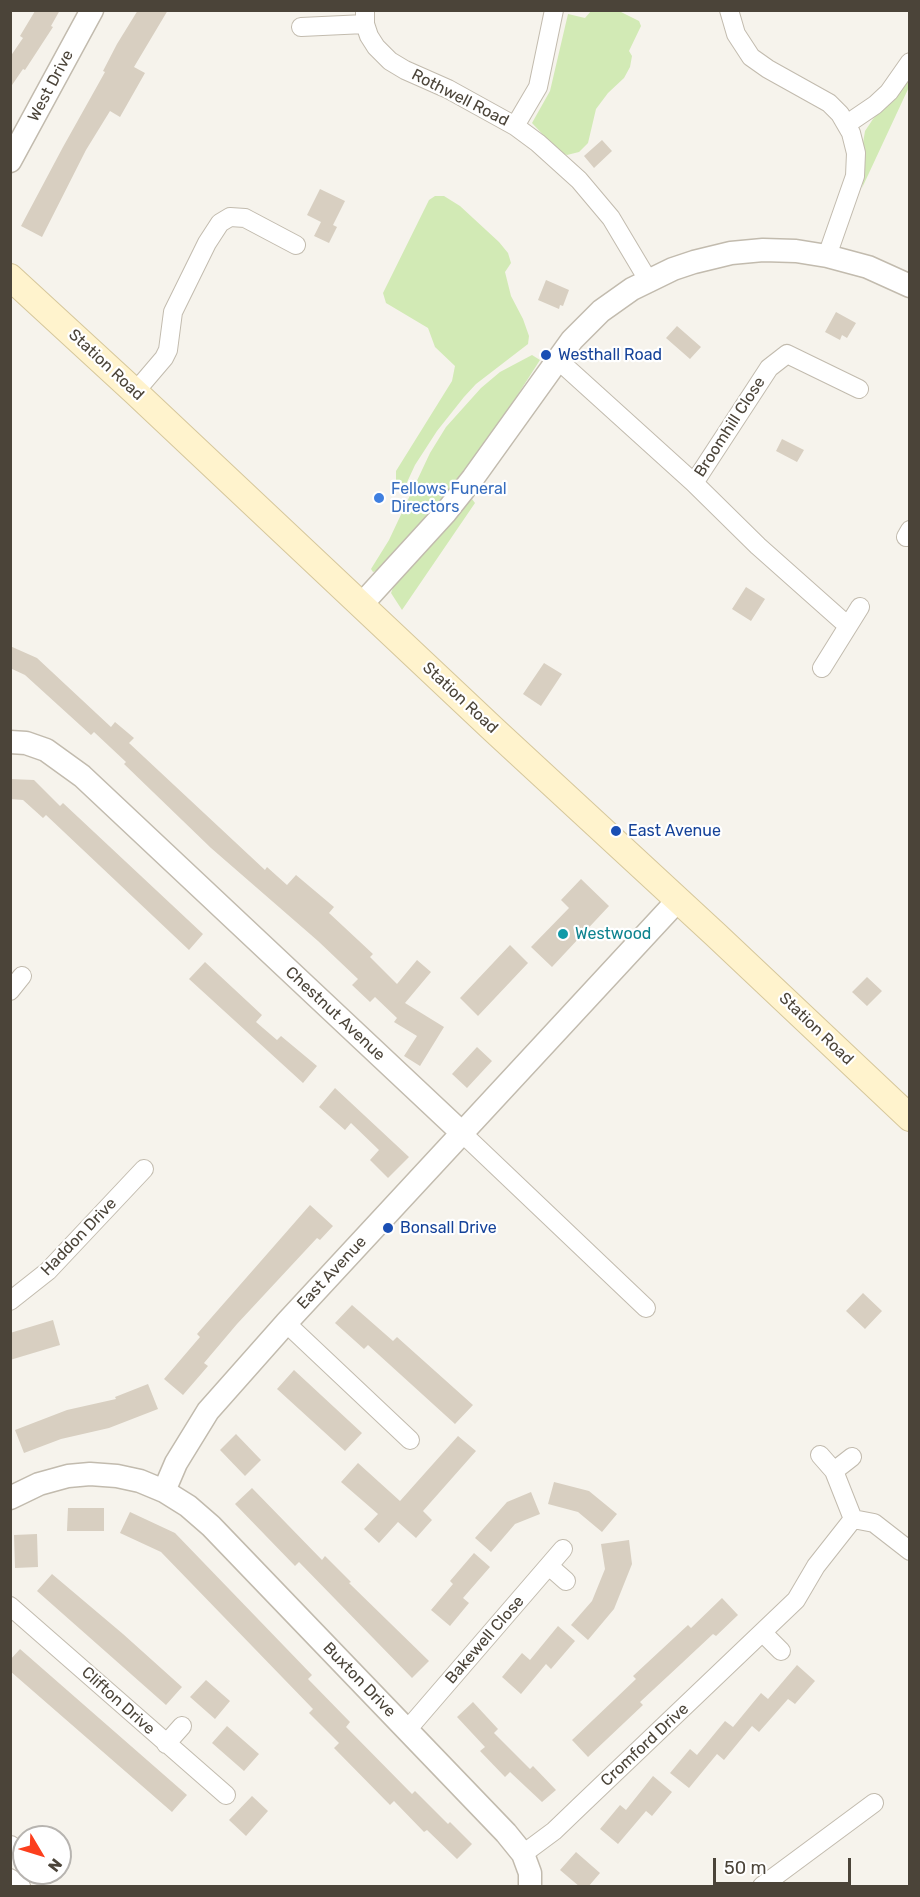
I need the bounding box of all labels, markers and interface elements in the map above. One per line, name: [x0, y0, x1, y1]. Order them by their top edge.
street label: West Drive: [24, 47, 78, 125]
street label: Rothwell Road: [408, 65, 512, 131]
street label: Station Road: [64, 325, 148, 405]
place label: Westhall Road: [558, 345, 662, 365]
marker: Westhall Road: [539, 348, 553, 362]
street label: Broomhill Close: [691, 373, 769, 481]
place label: Fellows Funeral Directors: [391, 479, 507, 517]
marker: Fellows Funeral Directors: [372, 491, 386, 505]
street label: Station Road: [418, 658, 502, 738]
place label: East Avenue: [628, 821, 721, 841]
marker: East Avenue: [609, 824, 623, 838]
place label: Westwood: [575, 924, 651, 944]
marker: Westwood: [556, 927, 570, 941]
street label: Chestnut Avenue: [281, 963, 389, 1065]
street label: Station Road: [775, 989, 857, 1069]
street label: Haddon Drive: [37, 1194, 121, 1280]
place label: Bonsall Drive: [400, 1218, 497, 1238]
marker: Bonsall Drive: [381, 1221, 395, 1235]
street label: East Avenue: [293, 1232, 371, 1314]
street label: Bakewell Close: [442, 1592, 528, 1688]
street label: Buxton Drive: [319, 1639, 399, 1721]
street label: Clifton Drive: [77, 1663, 159, 1739]
street label: Cromford Drive: [597, 1699, 693, 1791]
north arrow: [12, 1825, 72, 1885]
scale bar: [716, 1846, 854, 1884]
text: N: [44, 1855, 66, 1876]
text: 50 m: [724, 1857, 767, 1879]

